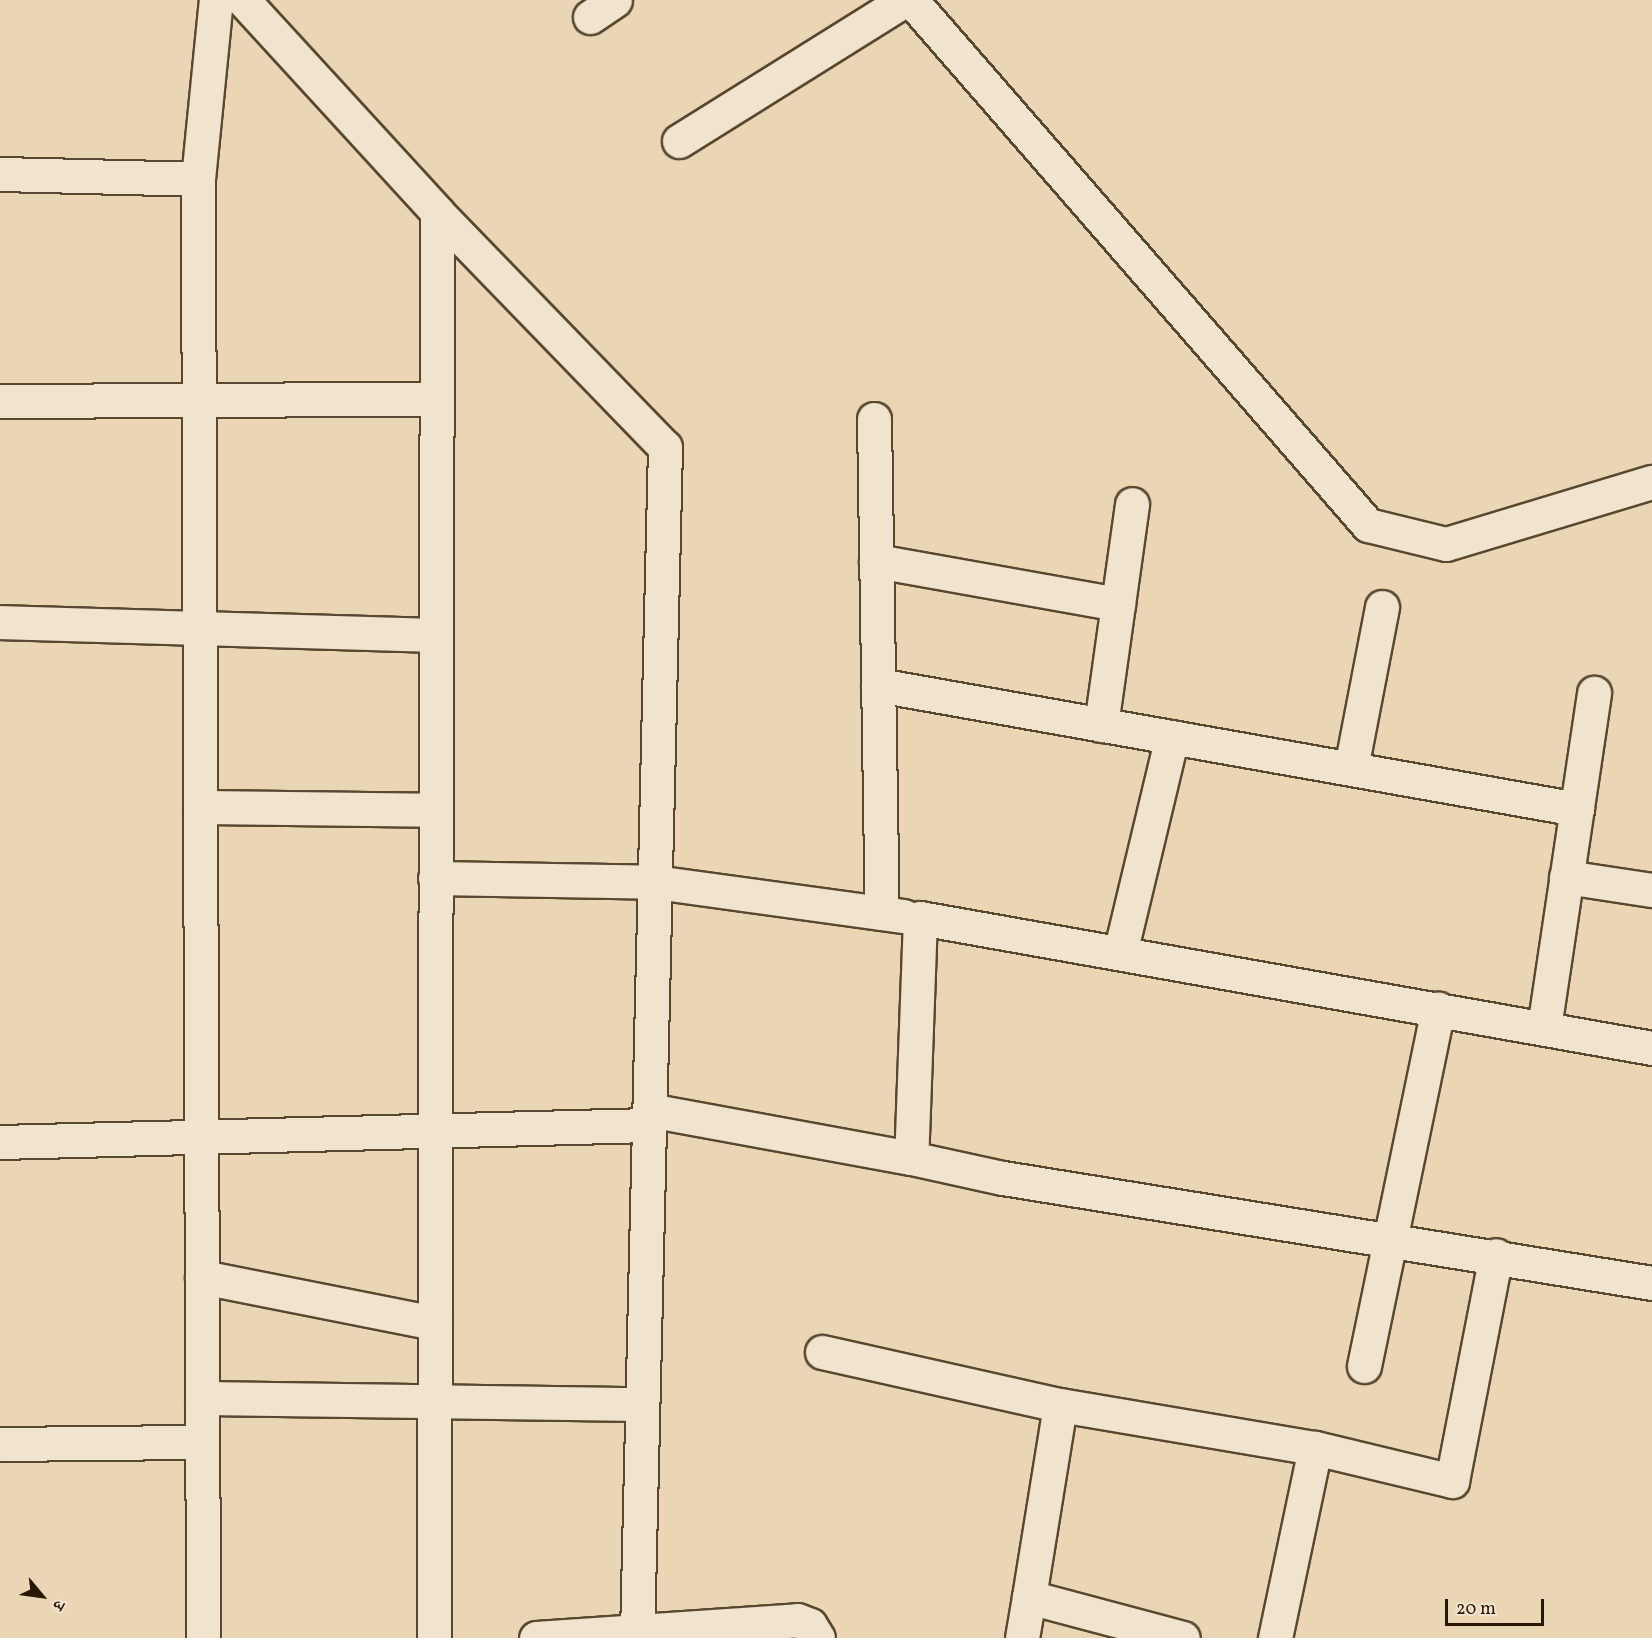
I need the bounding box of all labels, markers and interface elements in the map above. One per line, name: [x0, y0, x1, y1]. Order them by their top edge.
north arrow: [12, 1566, 72, 1626]
scale bar: [1448, 1587, 1547, 1625]
text: उ: [46, 1596, 69, 1614]
text: 20 m: [1456, 1597, 1496, 1622]

